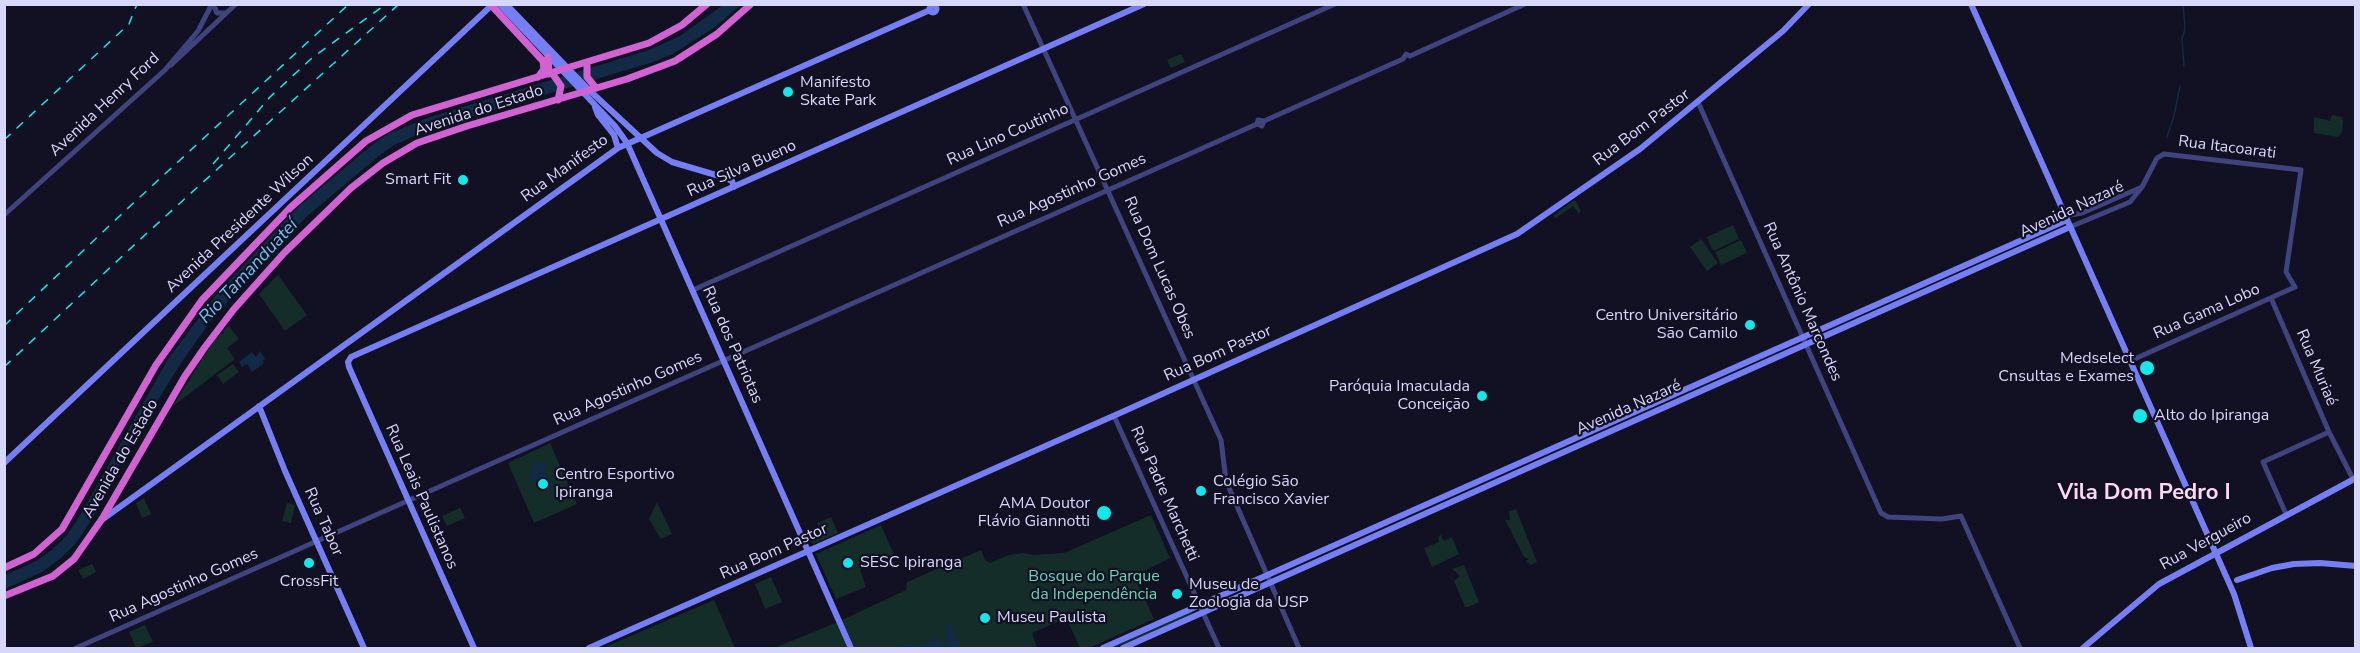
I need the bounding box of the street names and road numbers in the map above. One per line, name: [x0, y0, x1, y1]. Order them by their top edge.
street label: Avenida Henry Ford: [46, 49, 164, 161]
street label: Avenida do Estado: [412, 81, 546, 141]
street label: Rua Bom Pastor: [1590, 85, 1694, 171]
street label: Rua Lino Coutinho: [944, 100, 1072, 170]
street label: Rua Manifesto: [518, 131, 612, 207]
street label: Rua Itacoarati: [2177, 132, 2277, 164]
street label: Rua Silva Bueno: [684, 136, 800, 202]
street label: Rua Agostinho Gomes: [995, 150, 1149, 232]
street label: Avenida Presidente Wilson: [162, 151, 318, 297]
street label: Avenida Nazaré: [2017, 177, 2127, 243]
street label: Rua Dom Lucas Obes: [1119, 194, 1199, 342]
street label: Rua Antônio Marcondes: [1758, 220, 1846, 384]
street label: Rua Gama Lobo: [2151, 280, 2263, 344]
street label: Rua dos Patriotas: [698, 283, 766, 407]
street label: Rua Bom Pastor: [1161, 322, 1275, 386]
street label: Rua Muriaé: [2291, 327, 2341, 409]
street label: Rua Agostinho Gomes: [551, 348, 705, 430]
street label: Avenida Nazaré: [1574, 376, 1684, 440]
street label: Avenida do Estado: [79, 396, 163, 522]
street label: Rua Leais Paulistanos: [380, 422, 462, 572]
street label: Rua Padre Marchetti: [1126, 424, 1202, 564]
street label: Rua Tabor: [299, 485, 347, 559]
street label: Rua Vergueiro: [2157, 509, 2255, 575]
street label: Rua Bom Pastor: [717, 520, 831, 584]
street label: Rua Agostinho Gomes: [107, 545, 261, 627]

